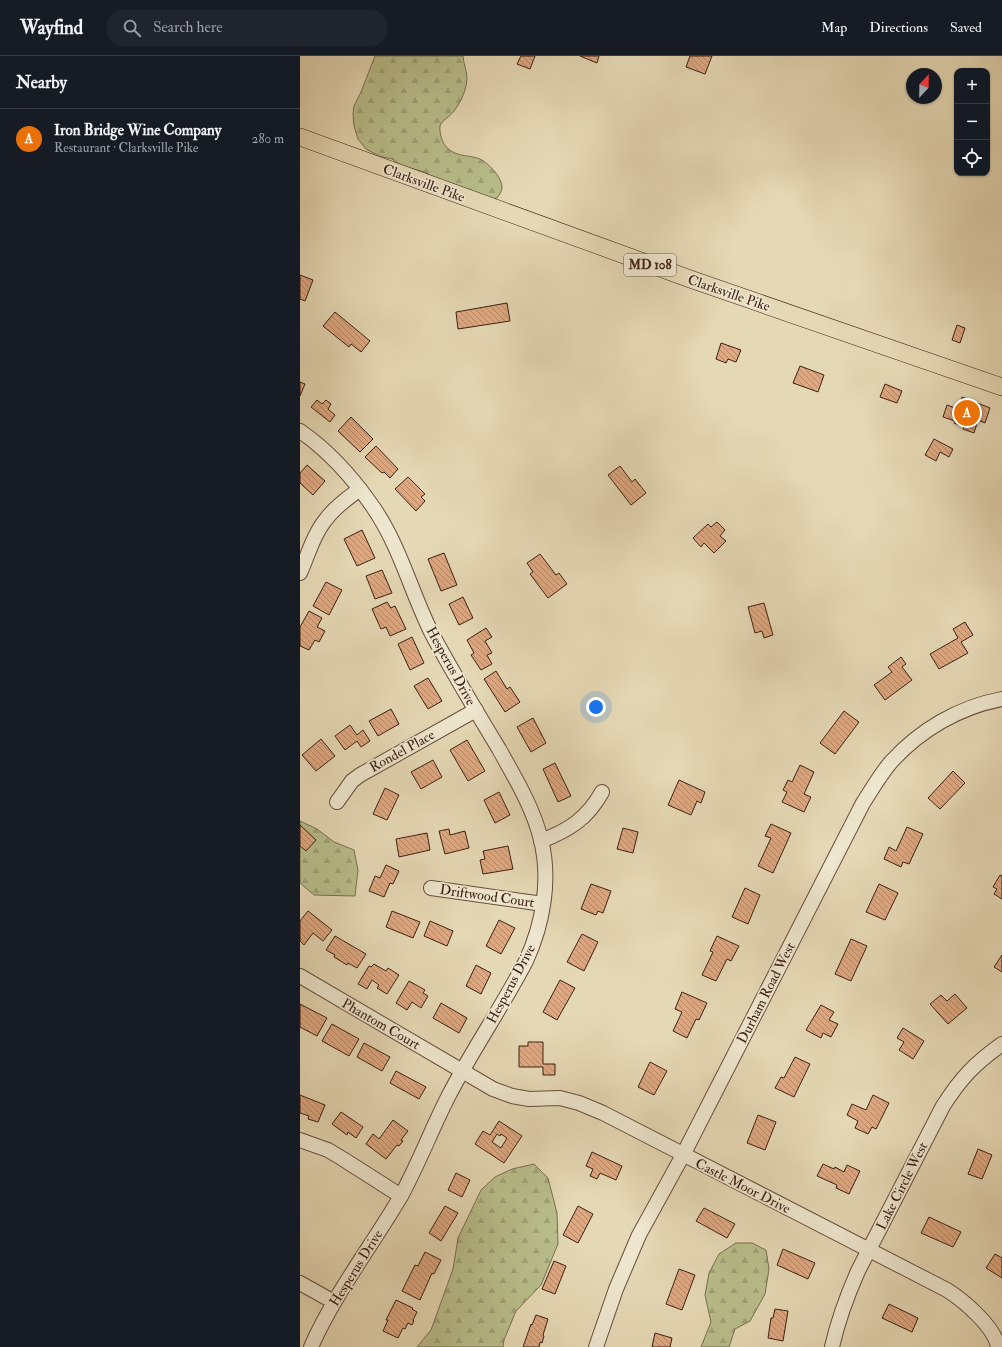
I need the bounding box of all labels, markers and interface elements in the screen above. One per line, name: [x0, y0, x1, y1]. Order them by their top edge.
search box: [107, 10, 387, 46]
text: Wayfind: [20, 16, 83, 40]
icon: search: [121, 17, 143, 39]
text: Search here: [153, 18, 223, 37]
text: Map: [821, 19, 847, 36]
text: Directions: [869, 19, 928, 36]
text: Saved: [950, 19, 982, 36]
north arrow: [906, 68, 942, 104]
map controls: [954, 68, 990, 176]
button: +: [954, 68, 990, 104]
text: Nearby: [16, 72, 67, 93]
button: −: [954, 104, 990, 140]
text: Iron Bridge Wine Company: [54, 121, 221, 140]
text: A: [25, 131, 33, 147]
text: 280 m: [252, 131, 284, 147]
text: Restaurant · Clarksville Pike: [54, 140, 198, 156]
button: locate: [954, 140, 990, 176]
street label: Clarksville Pike: [381, 160, 467, 206]
road number: MD 108: [624, 254, 676, 276]
street label: Clarksville Pike: [686, 271, 773, 315]
pin: A: [954, 398, 980, 428]
street label: Hesperus Drive: [422, 624, 480, 709]
your location: [586, 697, 606, 717]
street label: Rondel Place: [366, 726, 438, 776]
street label: Driftwood Court: [439, 881, 536, 911]
street label: Durham Road West: [733, 939, 799, 1046]
street label: Hesperus Drive: [483, 941, 540, 1027]
street label: Phantom Court: [339, 995, 424, 1053]
street label: Lake Circle West: [873, 1139, 932, 1233]
street label: Castle Moor Drive: [693, 1155, 794, 1217]
street label: Hesperus Drive: [326, 1226, 387, 1310]

